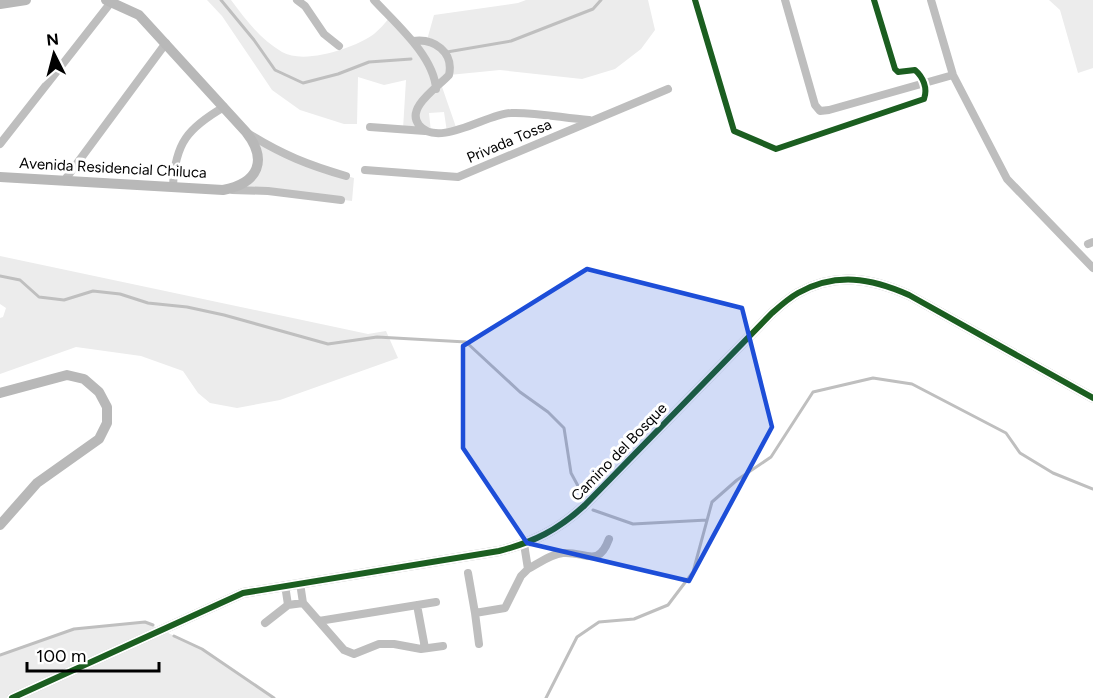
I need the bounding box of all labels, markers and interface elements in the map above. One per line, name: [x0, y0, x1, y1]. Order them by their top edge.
north arrow: [24, 24, 84, 84]
text: N: [45, 29, 60, 50]
street label: Privada Tossa: [464, 115, 554, 167]
street label: Avenida Residencial Chiluca: [19, 154, 207, 182]
street label: Camino del Bosque: [568, 399, 670, 505]
scale bar: [27, 635, 159, 673]
text: 100 m: [36, 645, 86, 667]

